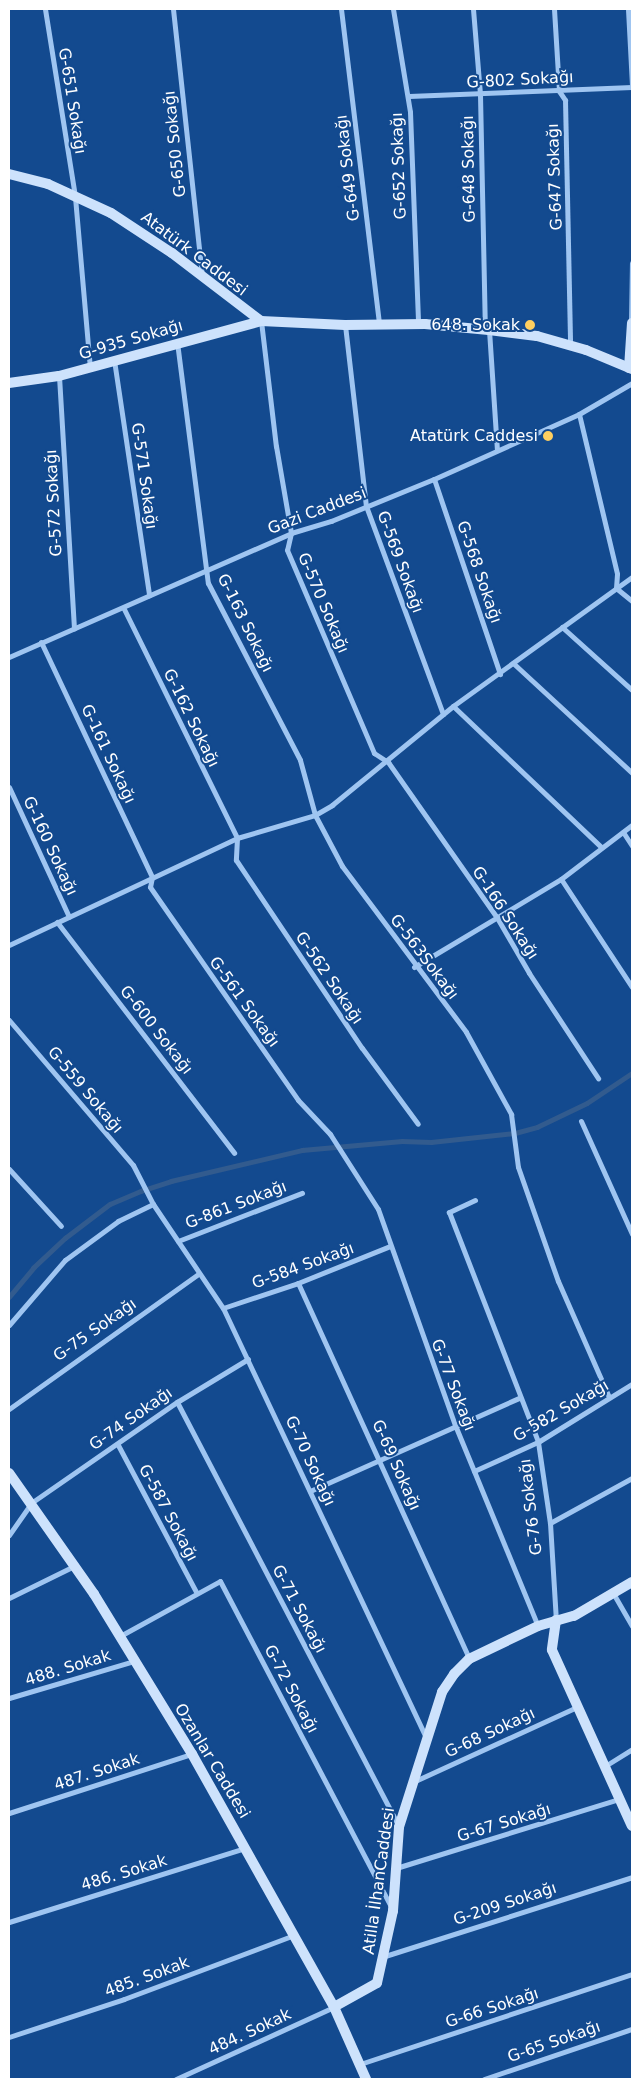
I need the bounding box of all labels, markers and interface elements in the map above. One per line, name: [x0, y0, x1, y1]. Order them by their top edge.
street label: G-651 Sokağı: [54, 47, 90, 155]
street label: G-802 Sokağı: [466, 68, 574, 92]
street label: G-650 Sokağı: [160, 90, 190, 198]
street label: G-652 Sokağı: [388, 112, 410, 220]
street label: G-649 Sokağı: [332, 114, 364, 222]
street label: G-648 Sokağı: [458, 115, 480, 223]
street label: G-647 Sokağı: [544, 123, 566, 231]
street label: Atatürk Caddesi: [137, 208, 251, 300]
place label: 648. Sokak: [431, 315, 520, 335]
street label: G-935 Sokağı: [77, 316, 185, 364]
marker: 648. Sokak: [524, 319, 536, 331]
street label: G-571 Sokağı: [127, 422, 161, 530]
place label: Atatürk Caddesi: [410, 426, 538, 446]
marker: Atatürk Caddesi: [542, 430, 554, 442]
street label: G-572 Sokağı: [42, 449, 66, 557]
street label: Gazi Caddesi: [265, 483, 369, 539]
street label: G-569 Sokağı: [373, 508, 427, 616]
street label: G-568 Sokağı: [452, 518, 506, 626]
street label: G-570 Sokağı: [293, 550, 353, 656]
street label: G-163 Sokağı: [213, 571, 277, 675]
street label: G-162 Sokağı: [159, 666, 223, 770]
street label: G-161 Sokağı: [77, 701, 139, 807]
street label: G-160 Sokağı: [19, 793, 81, 899]
street label: G-166 Sokağı: [468, 863, 542, 963]
street label: G-563Sokağı: [386, 910, 462, 1004]
street label: G-562 Sokağı: [291, 928, 367, 1028]
street label: G-561 Sokağı: [205, 953, 283, 1051]
street label: G-600 Sokağı: [115, 982, 197, 1078]
street label: G-559 Sokağı: [43, 1043, 127, 1137]
street label: G-861 Sokağı: [183, 1177, 289, 1233]
street label: G-584 Sokağı: [249, 1239, 357, 1293]
street label: G-75 Sokağı: [50, 1294, 140, 1366]
street label: G-77 Sokağı: [427, 1336, 479, 1434]
street label: G-582 Sokağı: [510, 1376, 612, 1446]
street label: G-74 Sokağı: [86, 1383, 176, 1455]
street label: G-70 Sokağı: [281, 1413, 339, 1509]
street label: G-69 Sokağı: [368, 1417, 424, 1513]
street label: G-76 Sokağı: [516, 1458, 546, 1556]
street label: G-587 Sokağı: [134, 1461, 202, 1565]
street label: G-71 Sokağı: [268, 1562, 330, 1656]
street label: G-72 Sokağı: [260, 1642, 322, 1736]
street label: 488. Sokak: [23, 1646, 113, 1690]
street label: Ozanlar Caddesi: [170, 1700, 254, 1822]
street label: G-68 Sokağı: [442, 1704, 538, 1762]
street label: 487. Sokak: [52, 1749, 142, 1795]
street label: G-67 Sokağı: [455, 1800, 553, 1846]
street label: Atilla İlhanCaddesi: [359, 1806, 399, 1956]
street label: 486. Sokak: [79, 1851, 169, 1895]
street label: G-209 Sokağı: [451, 1878, 559, 1930]
street label: 485. Sokak: [102, 1953, 192, 2001]
street label: G-66 Sokağı: [443, 1984, 541, 2032]
street label: 484. Sokak: [206, 2005, 294, 2059]
street label: G-65 Sokağı: [505, 2017, 603, 2067]

